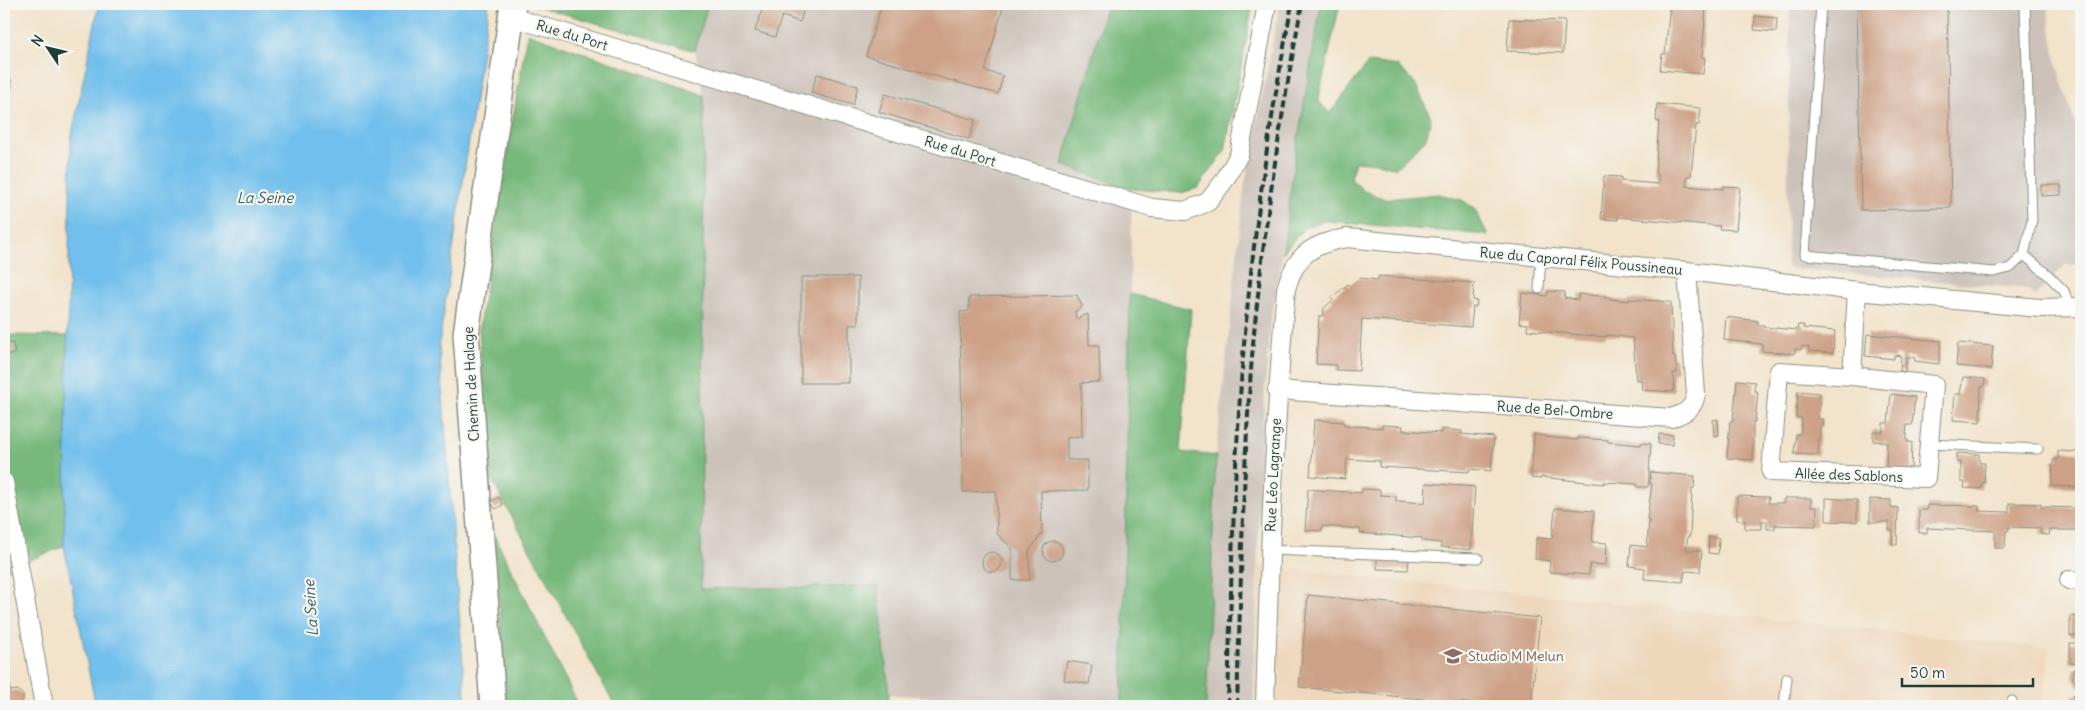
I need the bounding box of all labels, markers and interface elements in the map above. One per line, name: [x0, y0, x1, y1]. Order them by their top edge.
street label: Rue du Port: [534, 16, 610, 55]
north arrow: [22, 22, 72, 72]
text: N: [27, 31, 48, 50]
street label: Rue du Port: [922, 132, 998, 171]
water label: La Seine: [237, 188, 294, 207]
street label: Rue du Caporal Félix Poussineau: [1479, 243, 1683, 279]
street label: Chemin de Halage: [459, 326, 483, 442]
street label: Rue de Bel-Ombre: [1496, 397, 1614, 423]
street label: Rue Léo Lagrange: [1261, 418, 1285, 532]
street label: Allée des Sablons: [1795, 464, 1903, 486]
water label: La Seine: [299, 578, 322, 637]
school or university icon: Studio M Melun: [1442, 645, 1464, 667]
place label: Studio M Melun: [1468, 647, 1564, 665]
scale bar: [1902, 655, 2034, 687]
text: 50 m: [1910, 663, 1945, 682]

